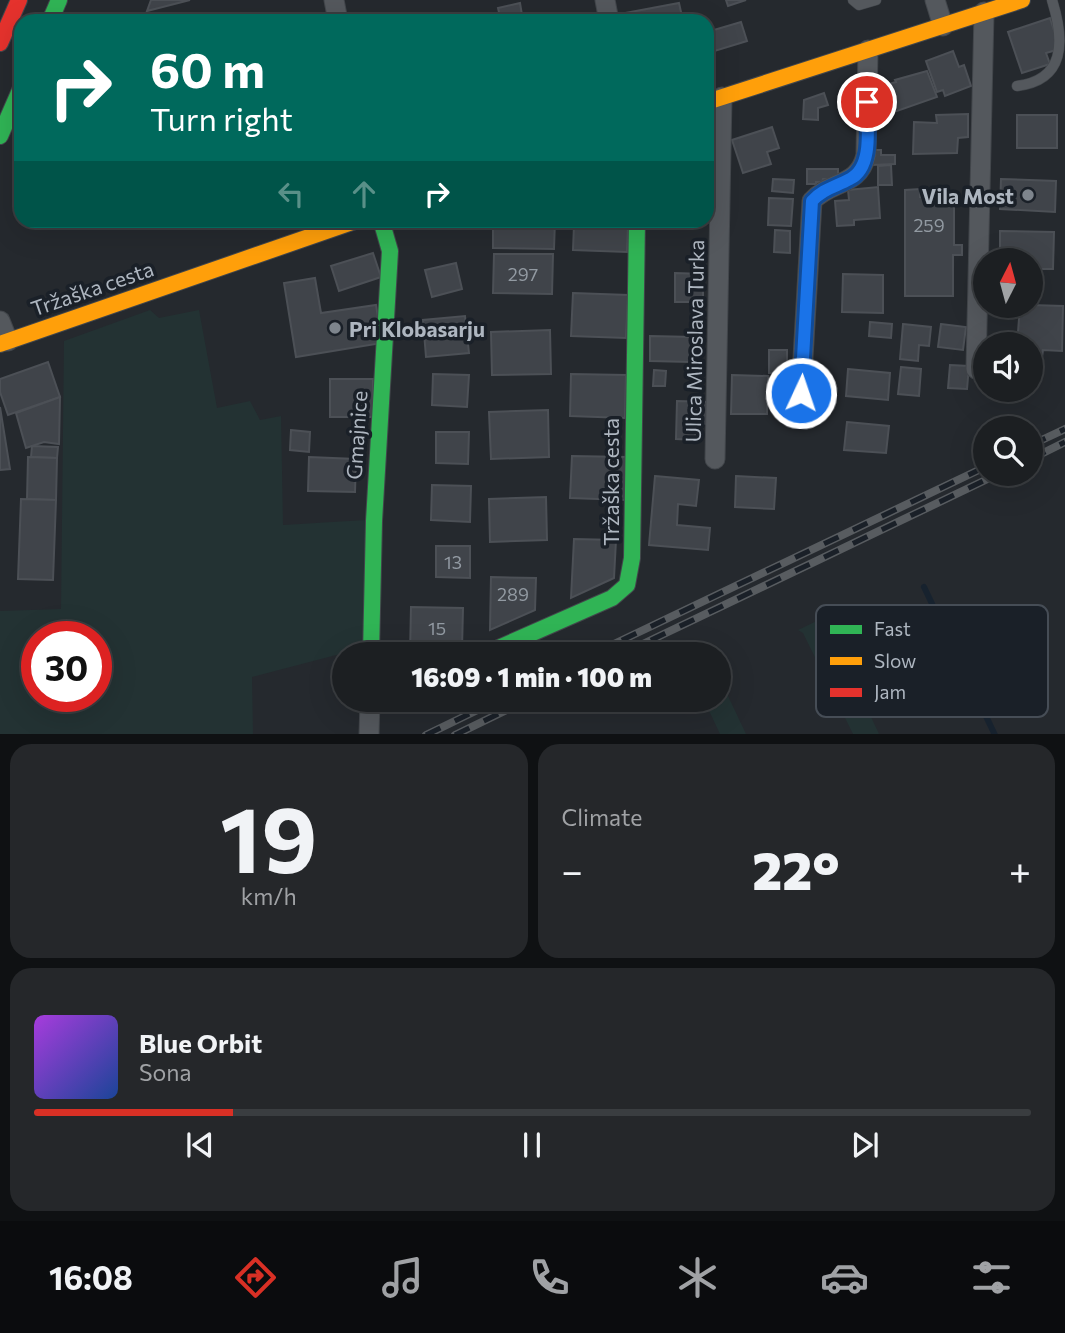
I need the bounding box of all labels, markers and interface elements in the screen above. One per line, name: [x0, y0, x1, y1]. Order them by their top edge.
text: 60 m: [150, 38, 265, 98]
icon: right: [35, 42, 126, 133]
pin: [837, 72, 897, 132]
icon: arrive: [848, 83, 886, 121]
text: Turn right: [150, 98, 293, 138]
icon: left: [272, 175, 310, 213]
icon: ahead: [345, 175, 383, 213]
icon: right: [418, 175, 456, 213]
place label: Vila Most: [921, 183, 1014, 208]
marker: Vila Most: [1020, 187, 1036, 203]
house number: 259: [913, 214, 945, 236]
street label: Ulica Miroslava Turka: [680, 239, 708, 443]
north arrow: [973, 248, 1043, 318]
map controls: [973, 248, 1043, 486]
street label: Tržaška cesta: [27, 255, 157, 321]
house number: 297: [508, 263, 538, 285]
place label: Pri Klobasarju: [349, 316, 485, 341]
marker: Pri Klobasarju: [327, 320, 343, 336]
button: sound: [973, 332, 1043, 402]
position arrow: [764, 356, 838, 430]
street label: Gmajnice: [340, 390, 372, 480]
button: search: [973, 416, 1043, 486]
street label: Tržaška cesta: [598, 418, 623, 546]
house number: 13: [444, 551, 462, 573]
house number: 289: [497, 583, 529, 605]
legend: [816, 605, 1048, 717]
house number: 15: [428, 617, 446, 639]
text: Fast: [874, 617, 911, 640]
speed limit sign: 30: [21, 621, 112, 712]
text: Slow: [874, 649, 916, 672]
text: 16:09 · 1 min · 100 m: [411, 661, 652, 692]
text: Jam: [874, 680, 906, 703]
text: 19: [220, 780, 317, 892]
text: Climate: [562, 803, 643, 831]
text: 22°: [752, 837, 840, 901]
text: −: [562, 846, 583, 893]
text: +: [1009, 846, 1031, 893]
text: km/h: [241, 882, 297, 910]
text: Blue Orbit: [139, 1027, 262, 1058]
text: Sona: [139, 1058, 191, 1086]
icon: previous: [181, 1126, 219, 1164]
icon: pause: [513, 1126, 551, 1164]
icon: next: [846, 1126, 884, 1164]
icon: directions: [231, 1253, 280, 1302]
icon: music: [378, 1253, 427, 1302]
icon: phone: [525, 1253, 574, 1302]
icon: climate: [673, 1253, 722, 1302]
icon: car: [820, 1253, 869, 1302]
icon: filters: [967, 1253, 1016, 1302]
text: 16:08: [49, 1257, 133, 1297]

